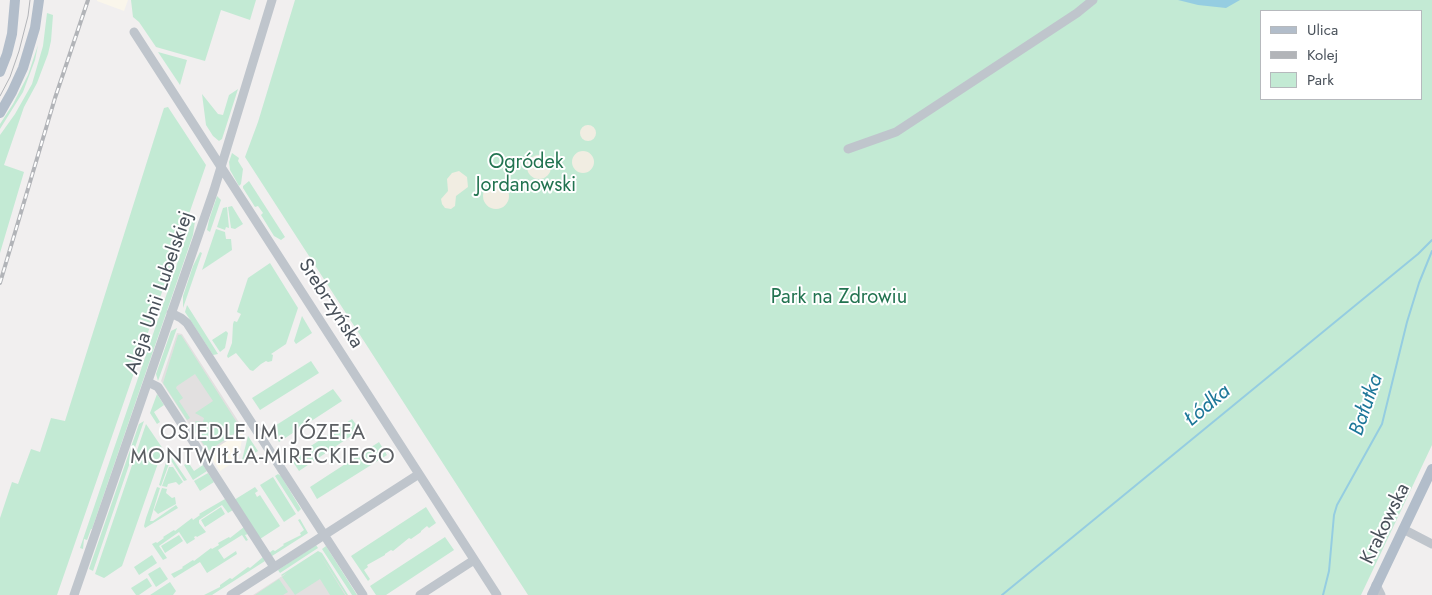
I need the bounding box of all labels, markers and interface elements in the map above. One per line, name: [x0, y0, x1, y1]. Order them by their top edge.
legend: [1260, 10, 1422, 100]
text: Ulica: [1307, 19, 1338, 41]
text: Kolej: [1307, 44, 1338, 66]
text: Park: [1307, 69, 1334, 91]
park label: Ogródek Jordanowski: [476, 151, 576, 198]
street label: Aleja Unii Lubelskiej: [121, 208, 199, 378]
street label: Srebrzyńska: [292, 255, 368, 353]
park label: Park na Zdrowiu: [771, 286, 907, 310]
water label: Bałutka: [1345, 371, 1389, 439]
water label: Łódka: [1180, 379, 1236, 433]
district label: OSIEDLE IM. JÓZEFA MONTWIŁŁA-MIRECKIEGO: [128, 421, 398, 471]
street label: Krakowska: [1356, 480, 1416, 568]

